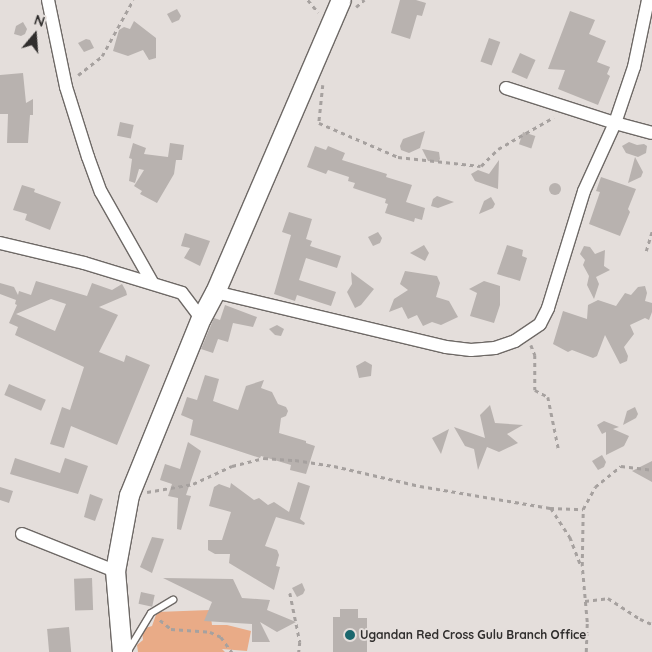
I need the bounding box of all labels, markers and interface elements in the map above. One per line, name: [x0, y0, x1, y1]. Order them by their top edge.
north arrow: [10, 10, 60, 60]
text: N: [32, 11, 47, 31]
place label: Ugandan Red Cross Gulu Branch Office: [360, 628, 586, 642]
marker: Ugandan Red Cross Gulu Branch Office: [344, 629, 356, 641]

